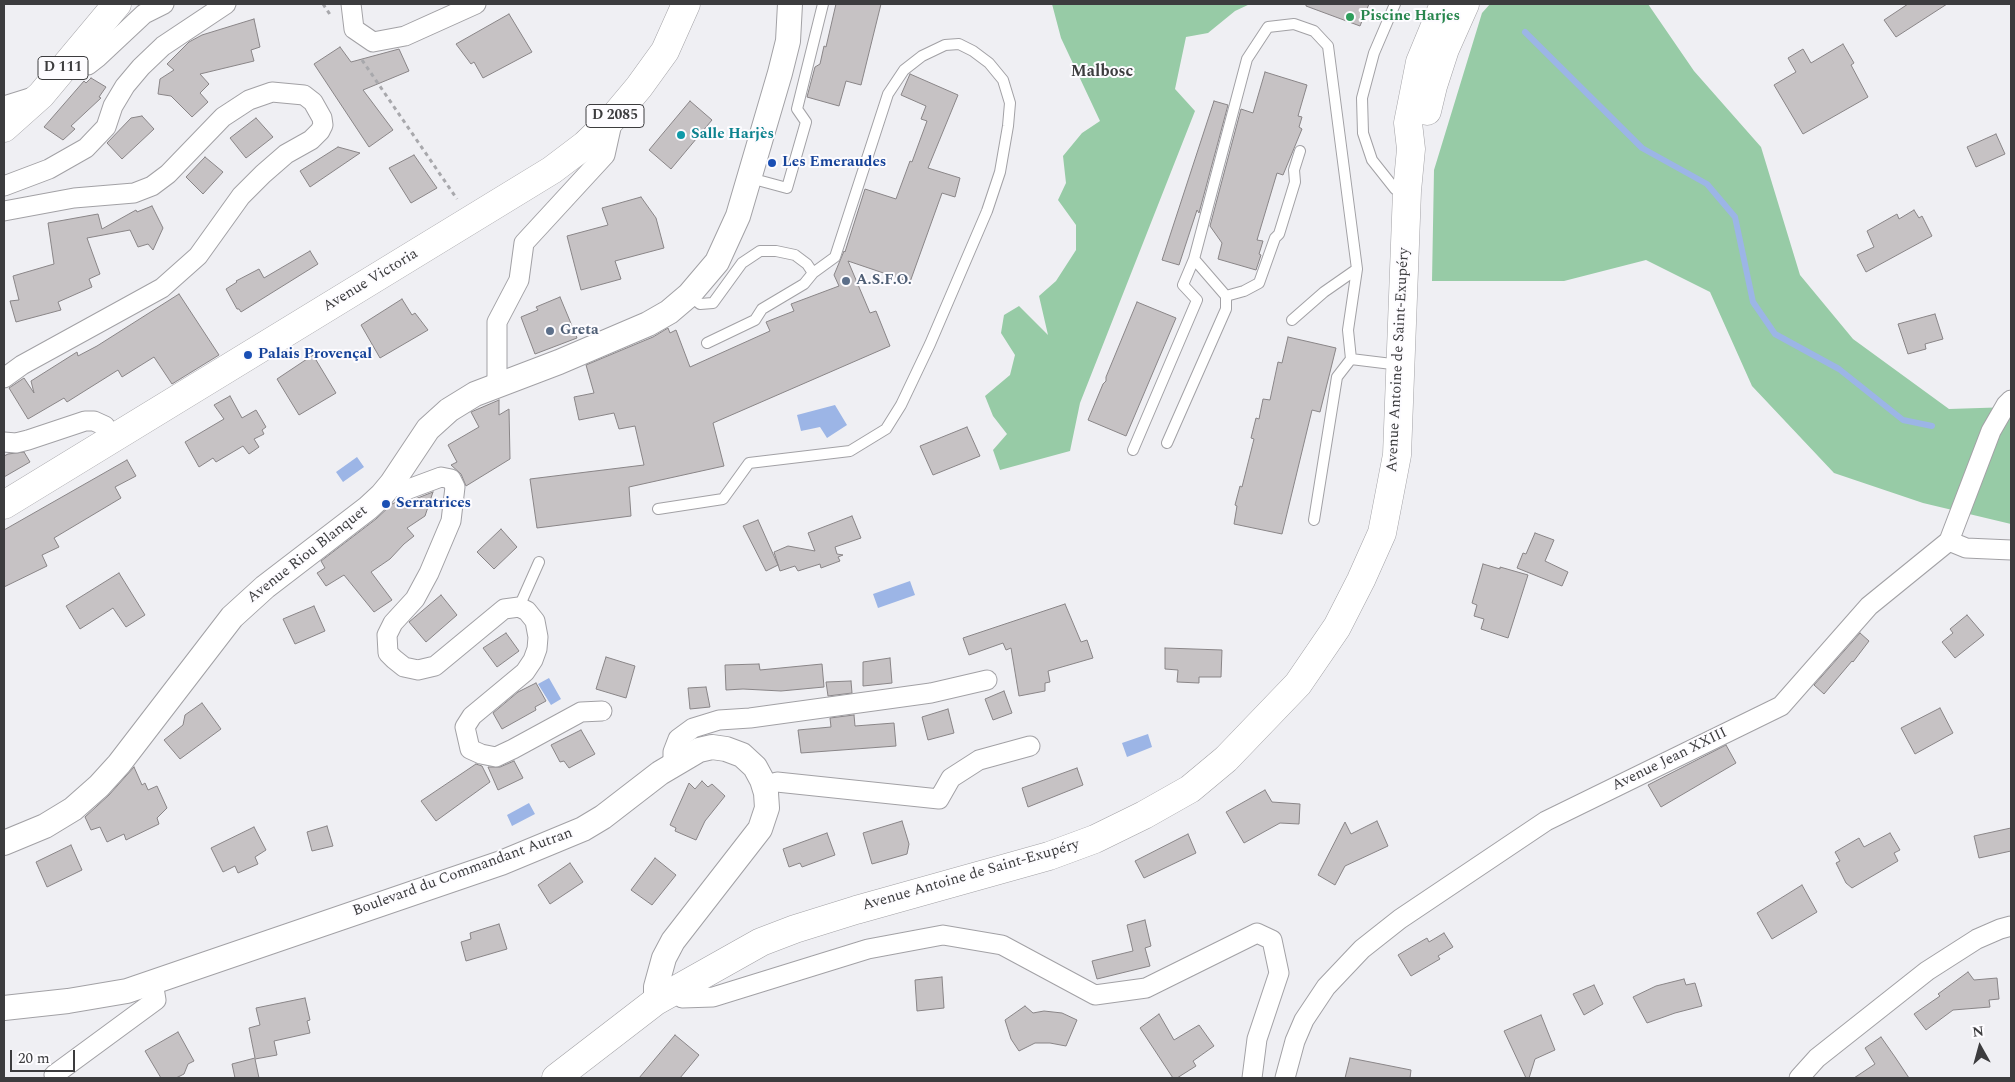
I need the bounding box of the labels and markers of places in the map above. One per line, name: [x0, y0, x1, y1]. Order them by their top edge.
place label: Piscine Harjes: [1360, 8, 1460, 26]
marker: Piscine Harjes: [1344, 11, 1356, 23]
place label: Salle Harjès: [691, 126, 774, 144]
marker: Salle Harjès: [675, 129, 687, 141]
place label: Les Emeraudes: [782, 154, 886, 172]
marker: Les Emeraudes: [766, 157, 778, 169]
place label: A.S.F.O.: [856, 272, 912, 290]
marker: A.S.F.O.: [840, 275, 852, 287]
place label: Greta: [560, 322, 599, 340]
marker: Greta: [544, 325, 556, 337]
place label: Palais Provençal: [258, 346, 372, 364]
marker: Palais Provençal: [242, 349, 254, 361]
place label: Serratrices: [396, 495, 471, 513]
marker: Serratrices: [380, 498, 392, 510]

